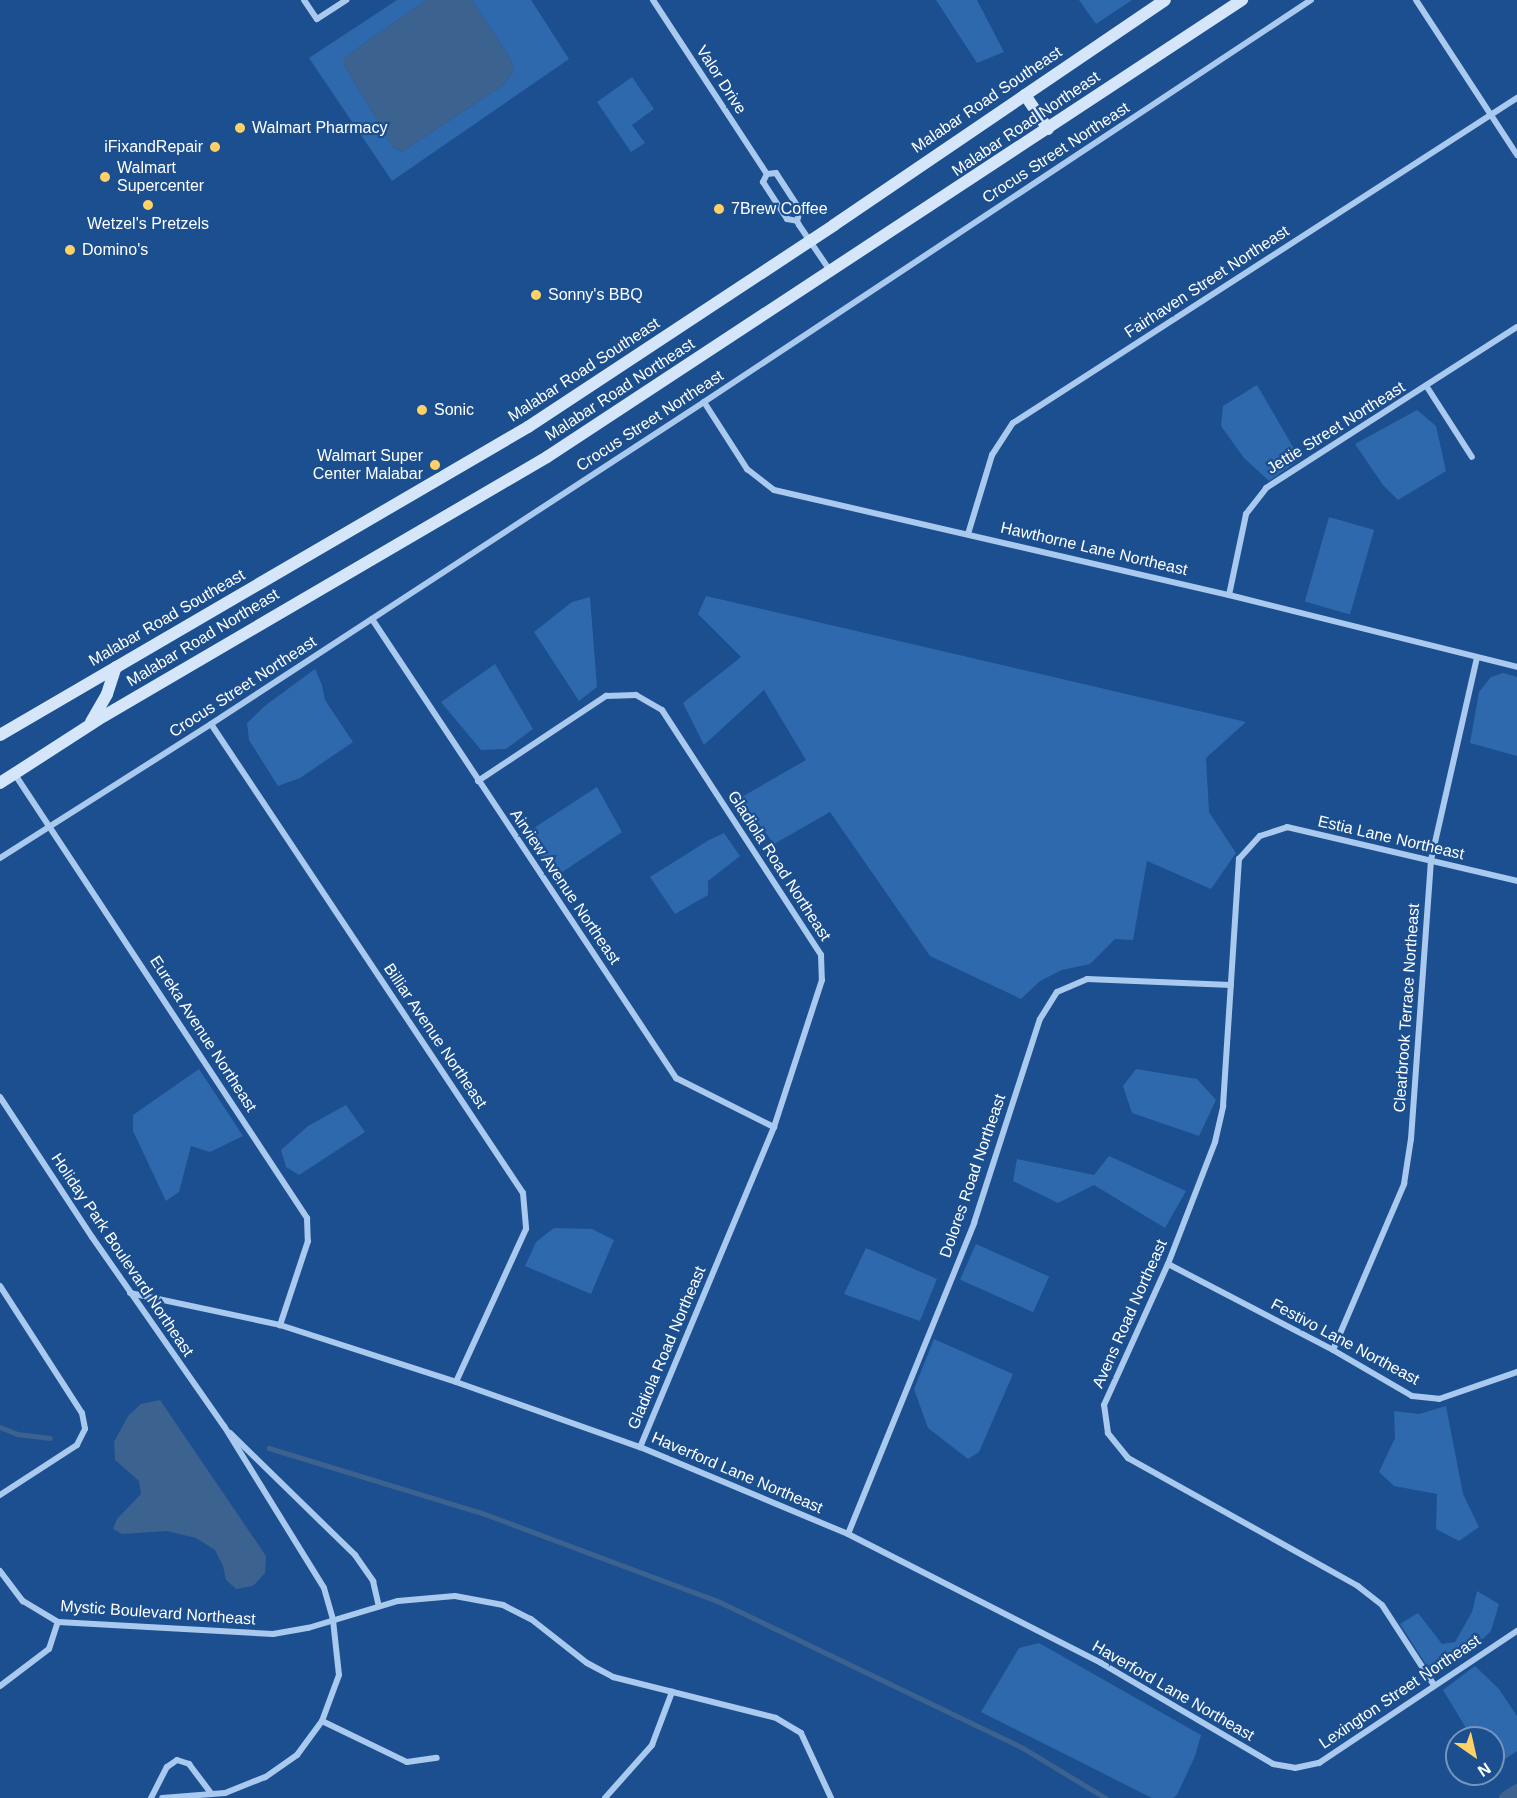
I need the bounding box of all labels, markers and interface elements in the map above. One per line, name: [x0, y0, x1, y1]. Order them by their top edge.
street label: Valor Drive: [692, 42, 750, 118]
street label: Malabar Road Southeast: [908, 43, 1066, 157]
street label: Malabar Road Northeast: [948, 67, 1104, 181]
street label: Crocus Street Northeast: [979, 98, 1133, 208]
place label: Walmart Pharmacy: [252, 118, 387, 138]
marker: Walmart Pharmacy: [233, 121, 247, 135]
place label: iFixandRepair: [104, 137, 203, 157]
marker: iFixandRepair: [208, 140, 222, 154]
place label: Walmart Supercenter: [117, 158, 204, 196]
marker: Walmart Supercenter: [98, 170, 112, 184]
marker: Wetzel's Pretzels: [141, 198, 155, 212]
place label: 7Brew Coffee: [731, 199, 828, 219]
marker: 7Brew Coffee: [712, 202, 726, 216]
place label: Wetzel's Pretzels: [87, 214, 209, 234]
street label: Fairhaven Street Northeast: [1121, 222, 1293, 342]
place label: Domino's: [82, 240, 148, 260]
marker: Domino's: [63, 243, 77, 257]
place label: Sonny's BBQ: [548, 285, 643, 305]
marker: Sonny's BBQ: [529, 288, 543, 302]
street label: Malabar Road Southeast: [505, 314, 663, 426]
street label: Malabar Road Northeast: [542, 334, 698, 446]
street label: Crocus Street Northeast: [573, 366, 727, 476]
street label: Jettie Street Northeast: [1263, 378, 1409, 478]
place label: Sonic: [434, 400, 474, 420]
marker: Sonic: [415, 403, 429, 417]
place label: Walmart Super Center Malabar: [313, 446, 423, 484]
marker: Walmart Super Center Malabar: [428, 458, 442, 472]
street label: Hawthorne Lane Northeast: [999, 518, 1189, 580]
street label: Malabar Road Southeast: [86, 565, 248, 671]
street label: Malabar Road Northeast: [123, 585, 283, 691]
street label: Crocus Street Northeast: [166, 632, 320, 742]
street label: Gladiola Road Northeast: [723, 787, 835, 945]
street label: Airview Avenue Northeast: [506, 805, 624, 969]
street label: Estia Lane Northeast: [1316, 812, 1466, 864]
street label: Clearbrook Terrace Northeast: [1390, 903, 1424, 1113]
street label: Eureka Avenue Northeast: [145, 952, 261, 1116]
street label: Billiar Avenue Northeast: [379, 960, 491, 1112]
street label: Dolores Road Northeast: [936, 1092, 1010, 1260]
street label: Holiday Park Boulevard Northeast: [47, 1150, 197, 1360]
street label: Avens Road Northeast: [1089, 1237, 1171, 1391]
street label: Gladiola Road Northeast: [624, 1264, 710, 1432]
street label: Festivo Lane Northeast: [1267, 1295, 1423, 1389]
street label: Haverford Lane Northeast: [649, 1428, 825, 1518]
street label: Mystic Boulevard Northeast: [60, 1597, 256, 1629]
street label: Lexington Street Northeast: [1316, 1631, 1484, 1753]
street label: Haverford Lane Northeast: [1088, 1637, 1258, 1745]
north arrow: [1445, 1726, 1505, 1786]
text: N: [1475, 1759, 1494, 1780]

